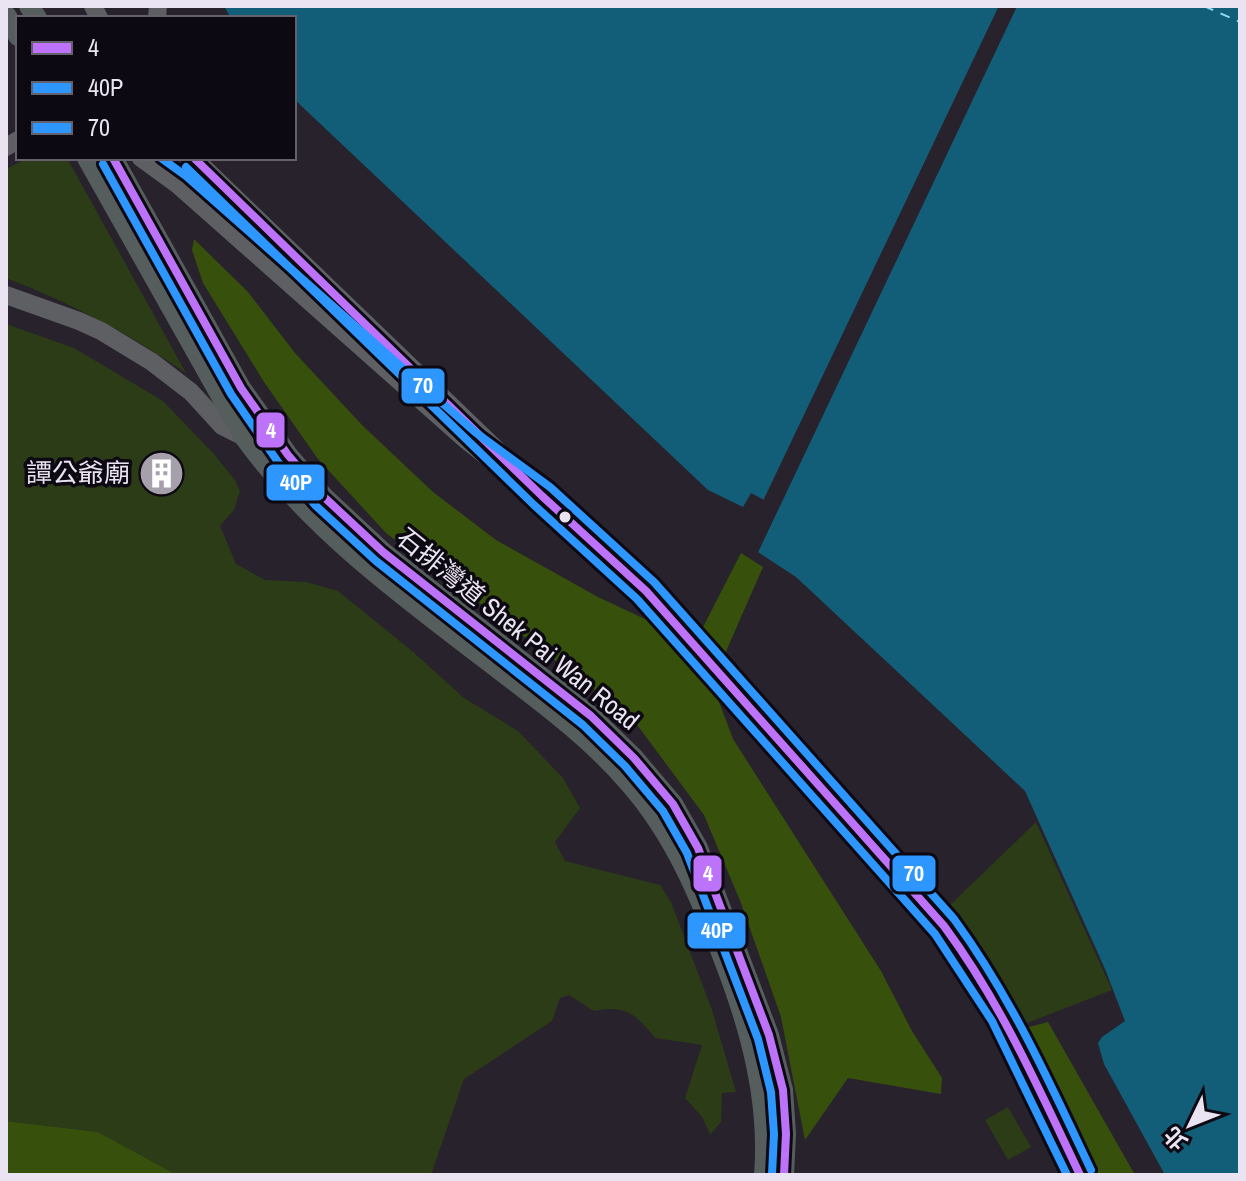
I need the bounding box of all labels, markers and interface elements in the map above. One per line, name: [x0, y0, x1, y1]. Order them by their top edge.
legend: [16, 16, 296, 160]
text: 4: [88, 31, 99, 63]
text: 40P: [88, 71, 123, 103]
text: 70: [88, 111, 110, 143]
line badge: 70: [400, 367, 446, 405]
text: 70: [413, 370, 433, 400]
line badge: 4: [255, 411, 286, 449]
text: 4: [266, 415, 276, 445]
building icon: 譚公爺廟: [137, 449, 185, 497]
place label: 譚公爺廟: [26, 455, 130, 490]
line badge: 40P: [265, 463, 326, 502]
text: 40P: [280, 467, 312, 497]
unlabelled marker: [557, 509, 573, 525]
street label: 石排灣道 Shek Pai Wan Road: [390, 520, 647, 737]
line badge: 4: [692, 854, 723, 893]
line badge: 70: [891, 854, 937, 893]
text: 4: [703, 858, 713, 888]
text: 70: [904, 858, 924, 888]
line badge: 40P: [686, 911, 747, 950]
text: 40P: [701, 915, 733, 945]
north arrow: [1150, 1085, 1230, 1165]
text: 北: [1157, 1120, 1194, 1157]

